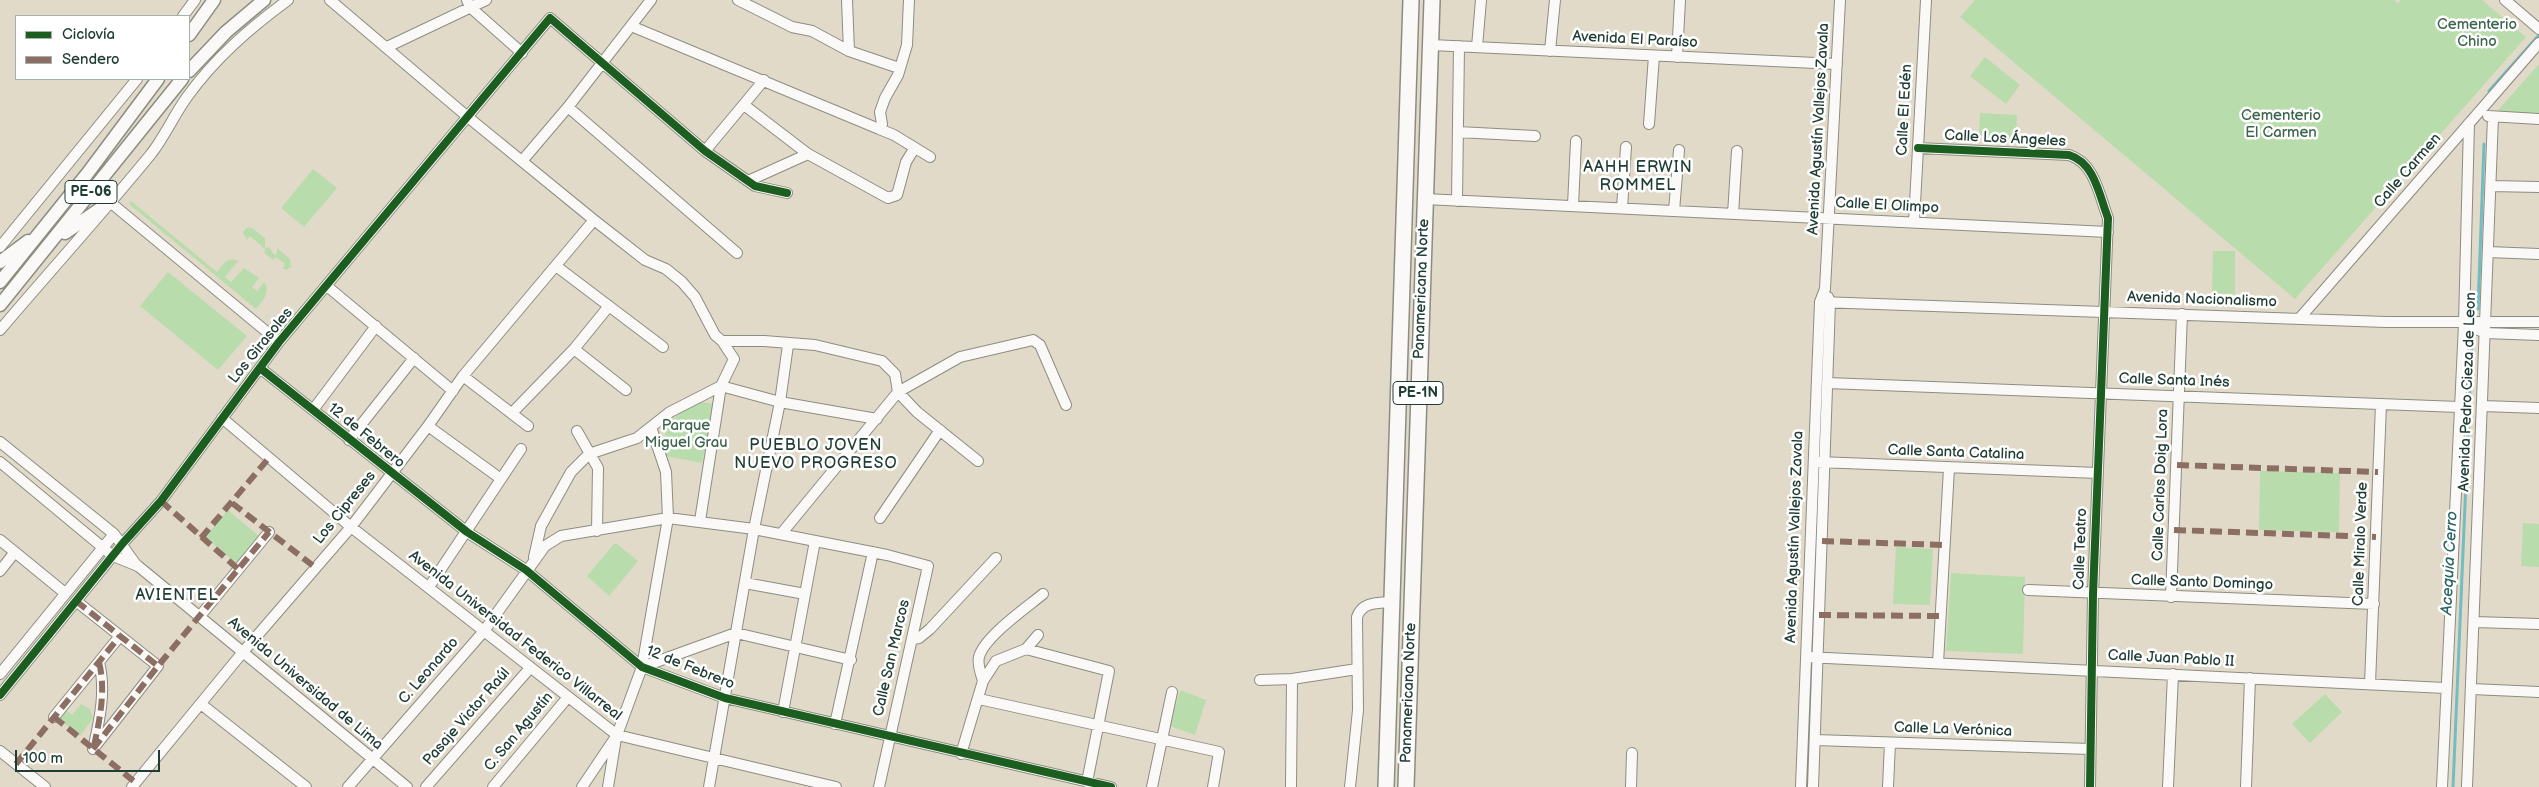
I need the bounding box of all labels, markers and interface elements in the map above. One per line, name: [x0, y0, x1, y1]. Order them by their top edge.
legend: [15, 15, 190, 80]
park label: Cementerio Chino: [2437, 16, 2517, 51]
street label: Avenida Agustín Vallejos Zavala: [1804, 22, 1834, 236]
text: Ciclovía: [62, 25, 115, 44]
street label: Avenida El Paraíso: [1572, 28, 1698, 52]
text: Sendero: [62, 50, 120, 69]
street label: Calle El Edén: [1894, 64, 1916, 156]
park label: Cementerio El Carmen: [2241, 107, 2321, 142]
street label: Calle Los Ángeles: [1944, 127, 2066, 151]
street label: Calle Carmen: [2371, 130, 2445, 212]
district label: AAHH ERWIN ROMMEL: [1582, 158, 1694, 196]
road number: PE-06: [65, 180, 117, 203]
street label: Calle El Olimpo: [1835, 194, 1939, 218]
street label: Panamericana Norte: [1411, 219, 1433, 359]
street label: Avenida Nacionalismo: [2127, 288, 2277, 312]
street label: Avenida Pedro Cieza de Leon: [2456, 292, 2480, 492]
street label: Los Girasoles: [225, 305, 297, 387]
street label: Calle Santa Inés: [2118, 370, 2230, 392]
road number: PE-1N: [1393, 382, 1443, 404]
street label: 12 de Febrero: [324, 400, 408, 472]
street label: Calle Carlos Doig Lora: [2149, 409, 2173, 561]
park label: Parque Miguel Grau: [645, 417, 727, 452]
street label: Avenida Agustín Vallejos Zavala: [1782, 431, 1808, 643]
district label: PUEBLO JOVEN NUEVO PROGRESO: [733, 436, 899, 474]
street label: Calle Santa Catalina: [1887, 442, 2025, 464]
street label: Los Cipreses: [310, 468, 380, 548]
street label: Calle Miralo Verde: [2350, 482, 2372, 606]
street label: Calle Teatro: [2071, 508, 2091, 590]
water label: Acequia Cerro: [2438, 511, 2462, 615]
street label: Avenida Universidad Federico Villarreal: [405, 547, 625, 725]
street label: Calle Santo Domingo: [2131, 572, 2273, 594]
district label: AVIENTEL: [134, 586, 220, 606]
street label: Calle San Marcos: [870, 598, 914, 718]
street label: Avenida Universidad de Lima: [224, 614, 386, 754]
street label: Panamericana Norte: [1398, 623, 1420, 763]
street label: C. Leonardo: [395, 634, 463, 708]
street label: 12 de Febrero: [643, 642, 737, 694]
street label: Calle Juan Pablo II: [2107, 647, 2235, 671]
street label: Pasaje Victor Raúl: [420, 665, 514, 769]
street label: C. San Agustín: [481, 689, 557, 775]
street label: Calle La Verónica: [1893, 719, 2013, 741]
scale bar: [18, 740, 162, 772]
text: 100 m: [23, 749, 63, 768]

